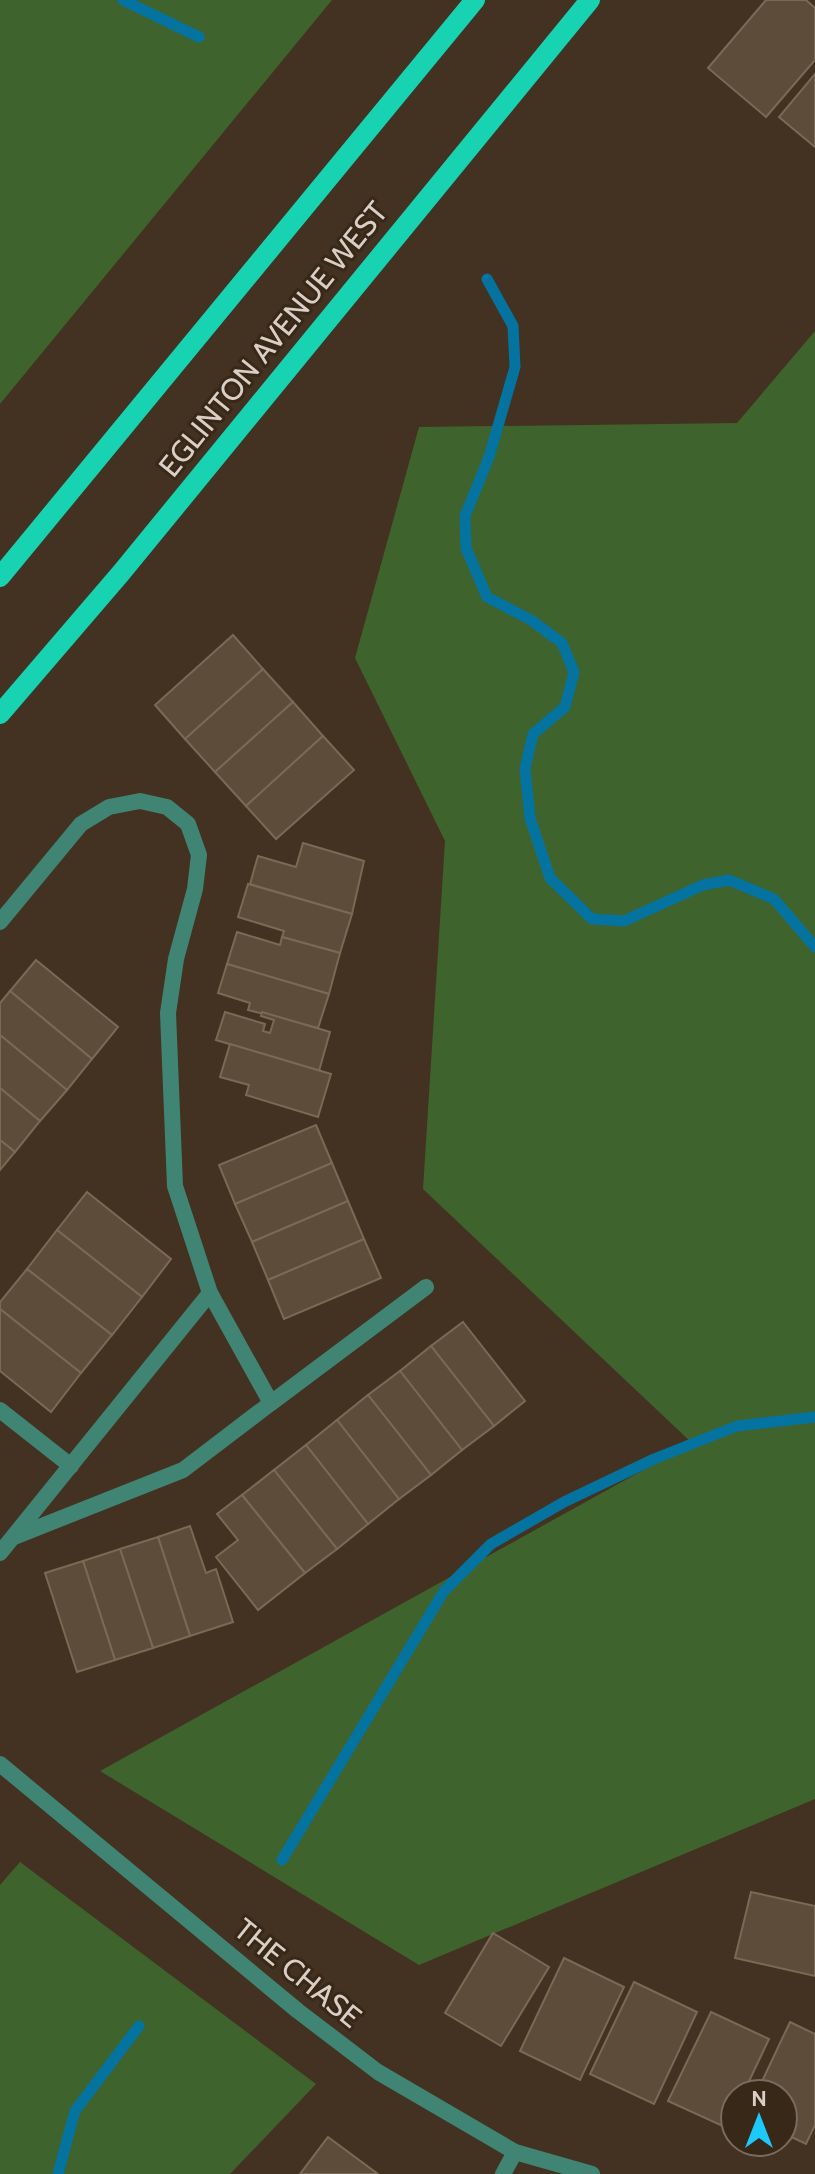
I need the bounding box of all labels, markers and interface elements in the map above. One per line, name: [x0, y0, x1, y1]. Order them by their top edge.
street label: EGLINTON AVENUE WEST: [151, 194, 395, 484]
street label: THE CHASE: [227, 1911, 369, 2035]
north arrow: [719, 2078, 799, 2158]
text: N: [751, 2085, 767, 2112]

